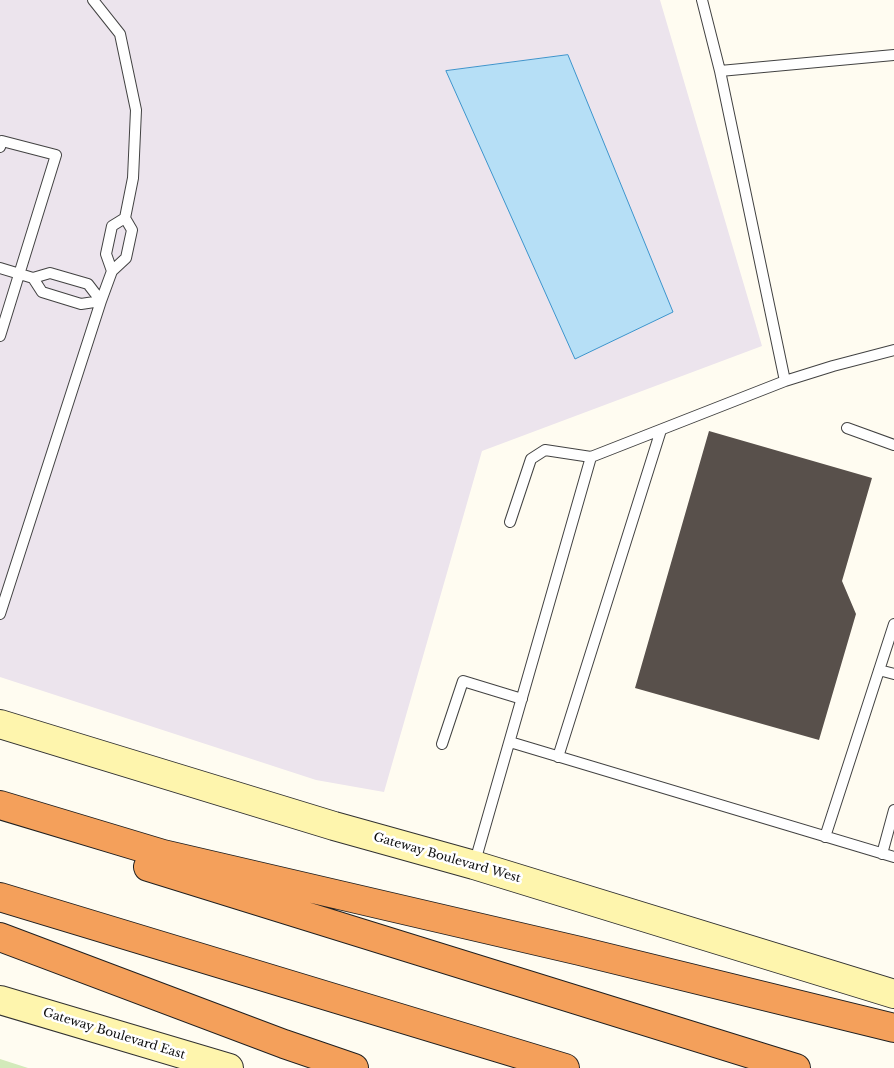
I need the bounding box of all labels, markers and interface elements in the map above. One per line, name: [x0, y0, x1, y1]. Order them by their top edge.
street label: Gateway Boulevard West: [372, 830, 522, 886]
street label: Gateway Boulevard East: [41, 1005, 187, 1063]

